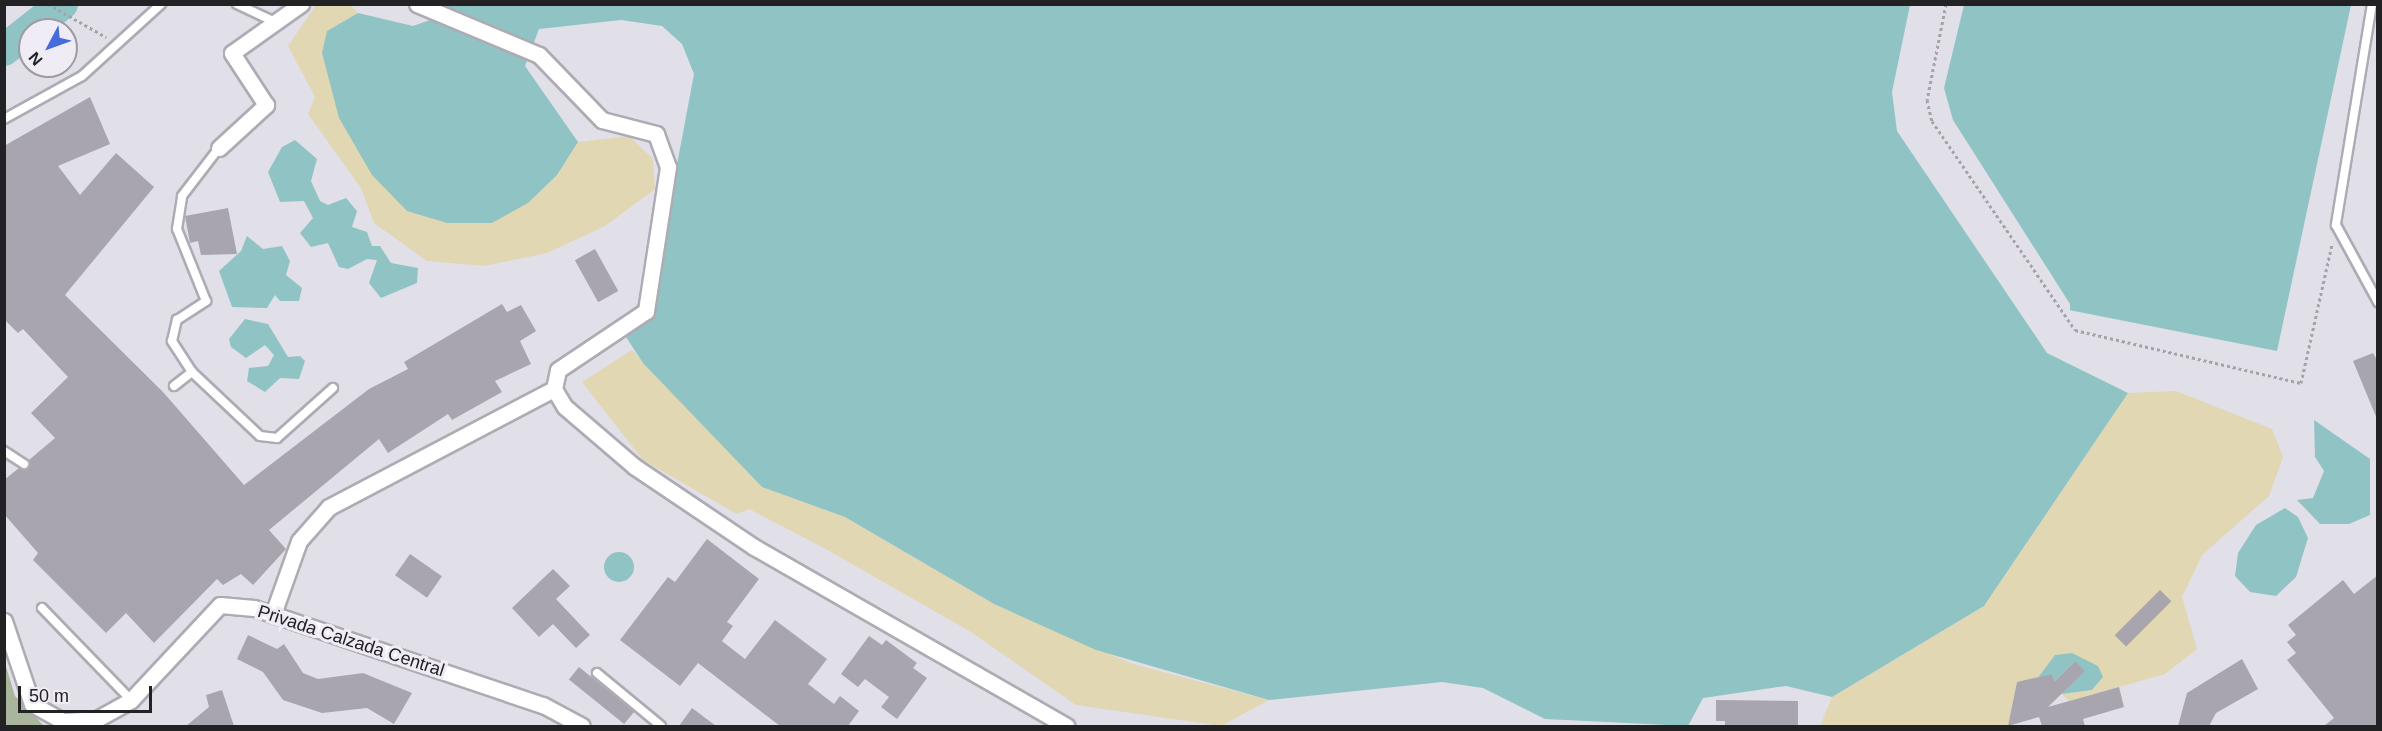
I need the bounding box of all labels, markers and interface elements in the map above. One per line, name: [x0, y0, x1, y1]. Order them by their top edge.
north arrow: [18, 18, 78, 78]
text: N: [25, 49, 46, 69]
street label: Privada Calzada Central: [255, 601, 447, 681]
scale bar: [21, 674, 154, 712]
text: 50 m: [29, 686, 69, 706]

